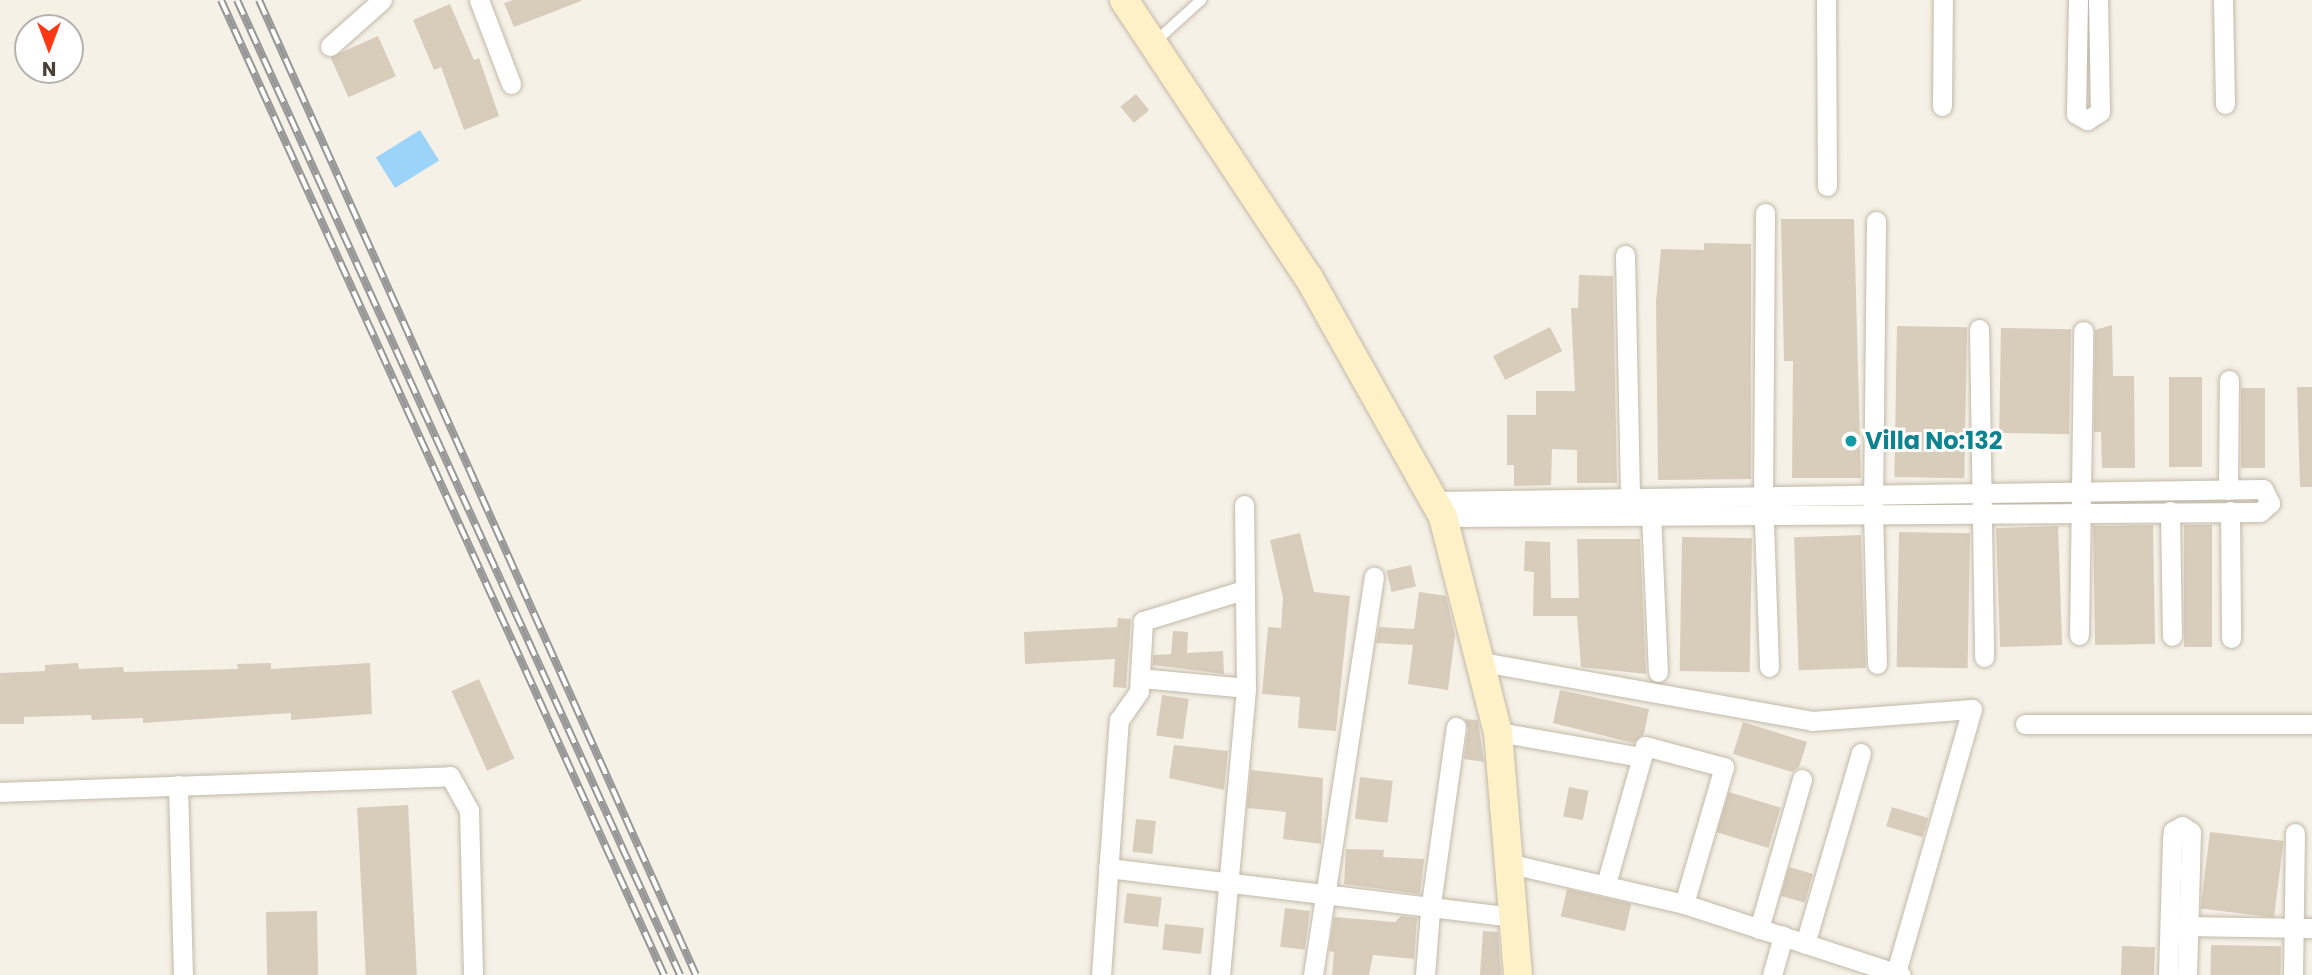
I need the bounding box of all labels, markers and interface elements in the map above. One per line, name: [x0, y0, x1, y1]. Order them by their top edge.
north arrow: [14, 14, 84, 84]
text: N: [42, 55, 56, 82]
place label: Villa No:132: [1865, 427, 2003, 455]
marker: Villa No:132: [1843, 433, 1859, 449]

